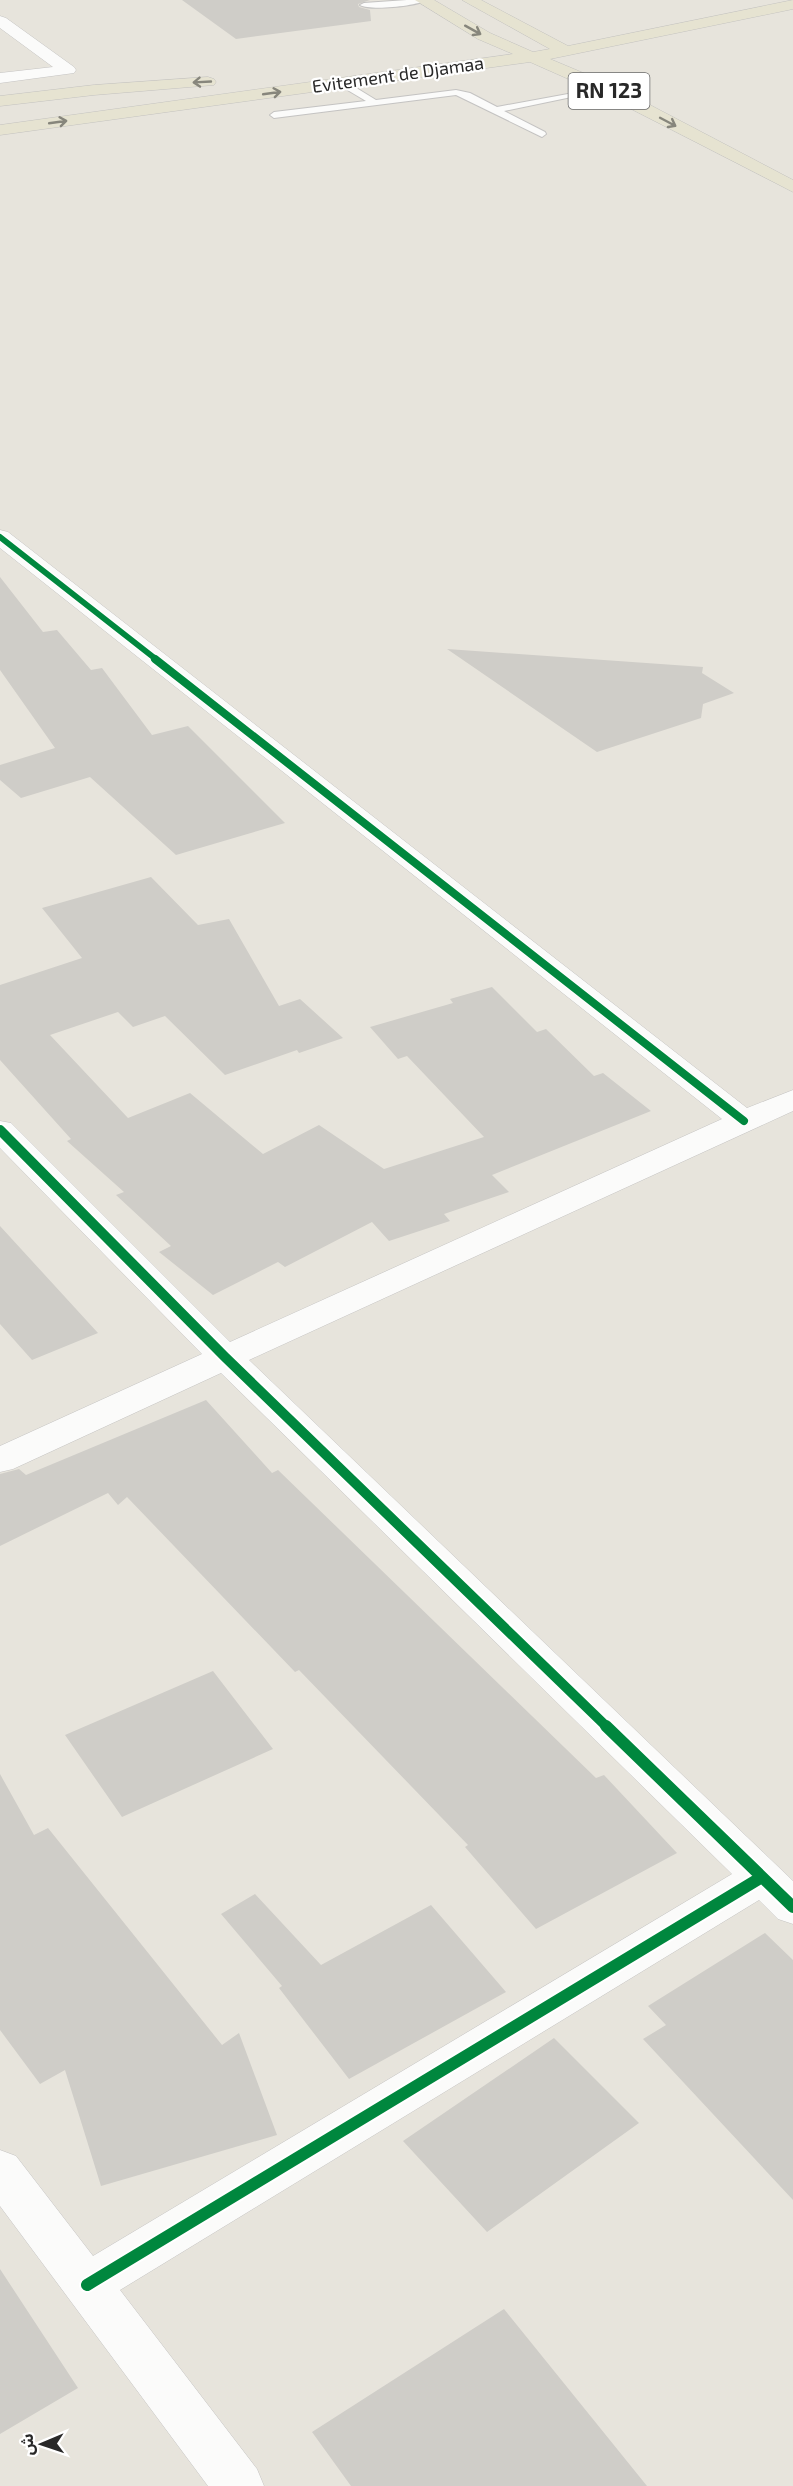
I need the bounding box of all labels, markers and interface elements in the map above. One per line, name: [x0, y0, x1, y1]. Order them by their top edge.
one-way arrow: [464, 25, 481, 37]
street label: Evitement de Djamaa: [311, 51, 485, 97]
road number: RN 123: [568, 73, 650, 109]
one-way arrow: [192, 77, 212, 88]
one-way arrow: [262, 87, 281, 98]
one-way arrow: [48, 117, 67, 128]
one-way arrow: [659, 117, 677, 128]
north arrow: [12, 2414, 72, 2474]
text: ش: [17, 2433, 37, 2456]

